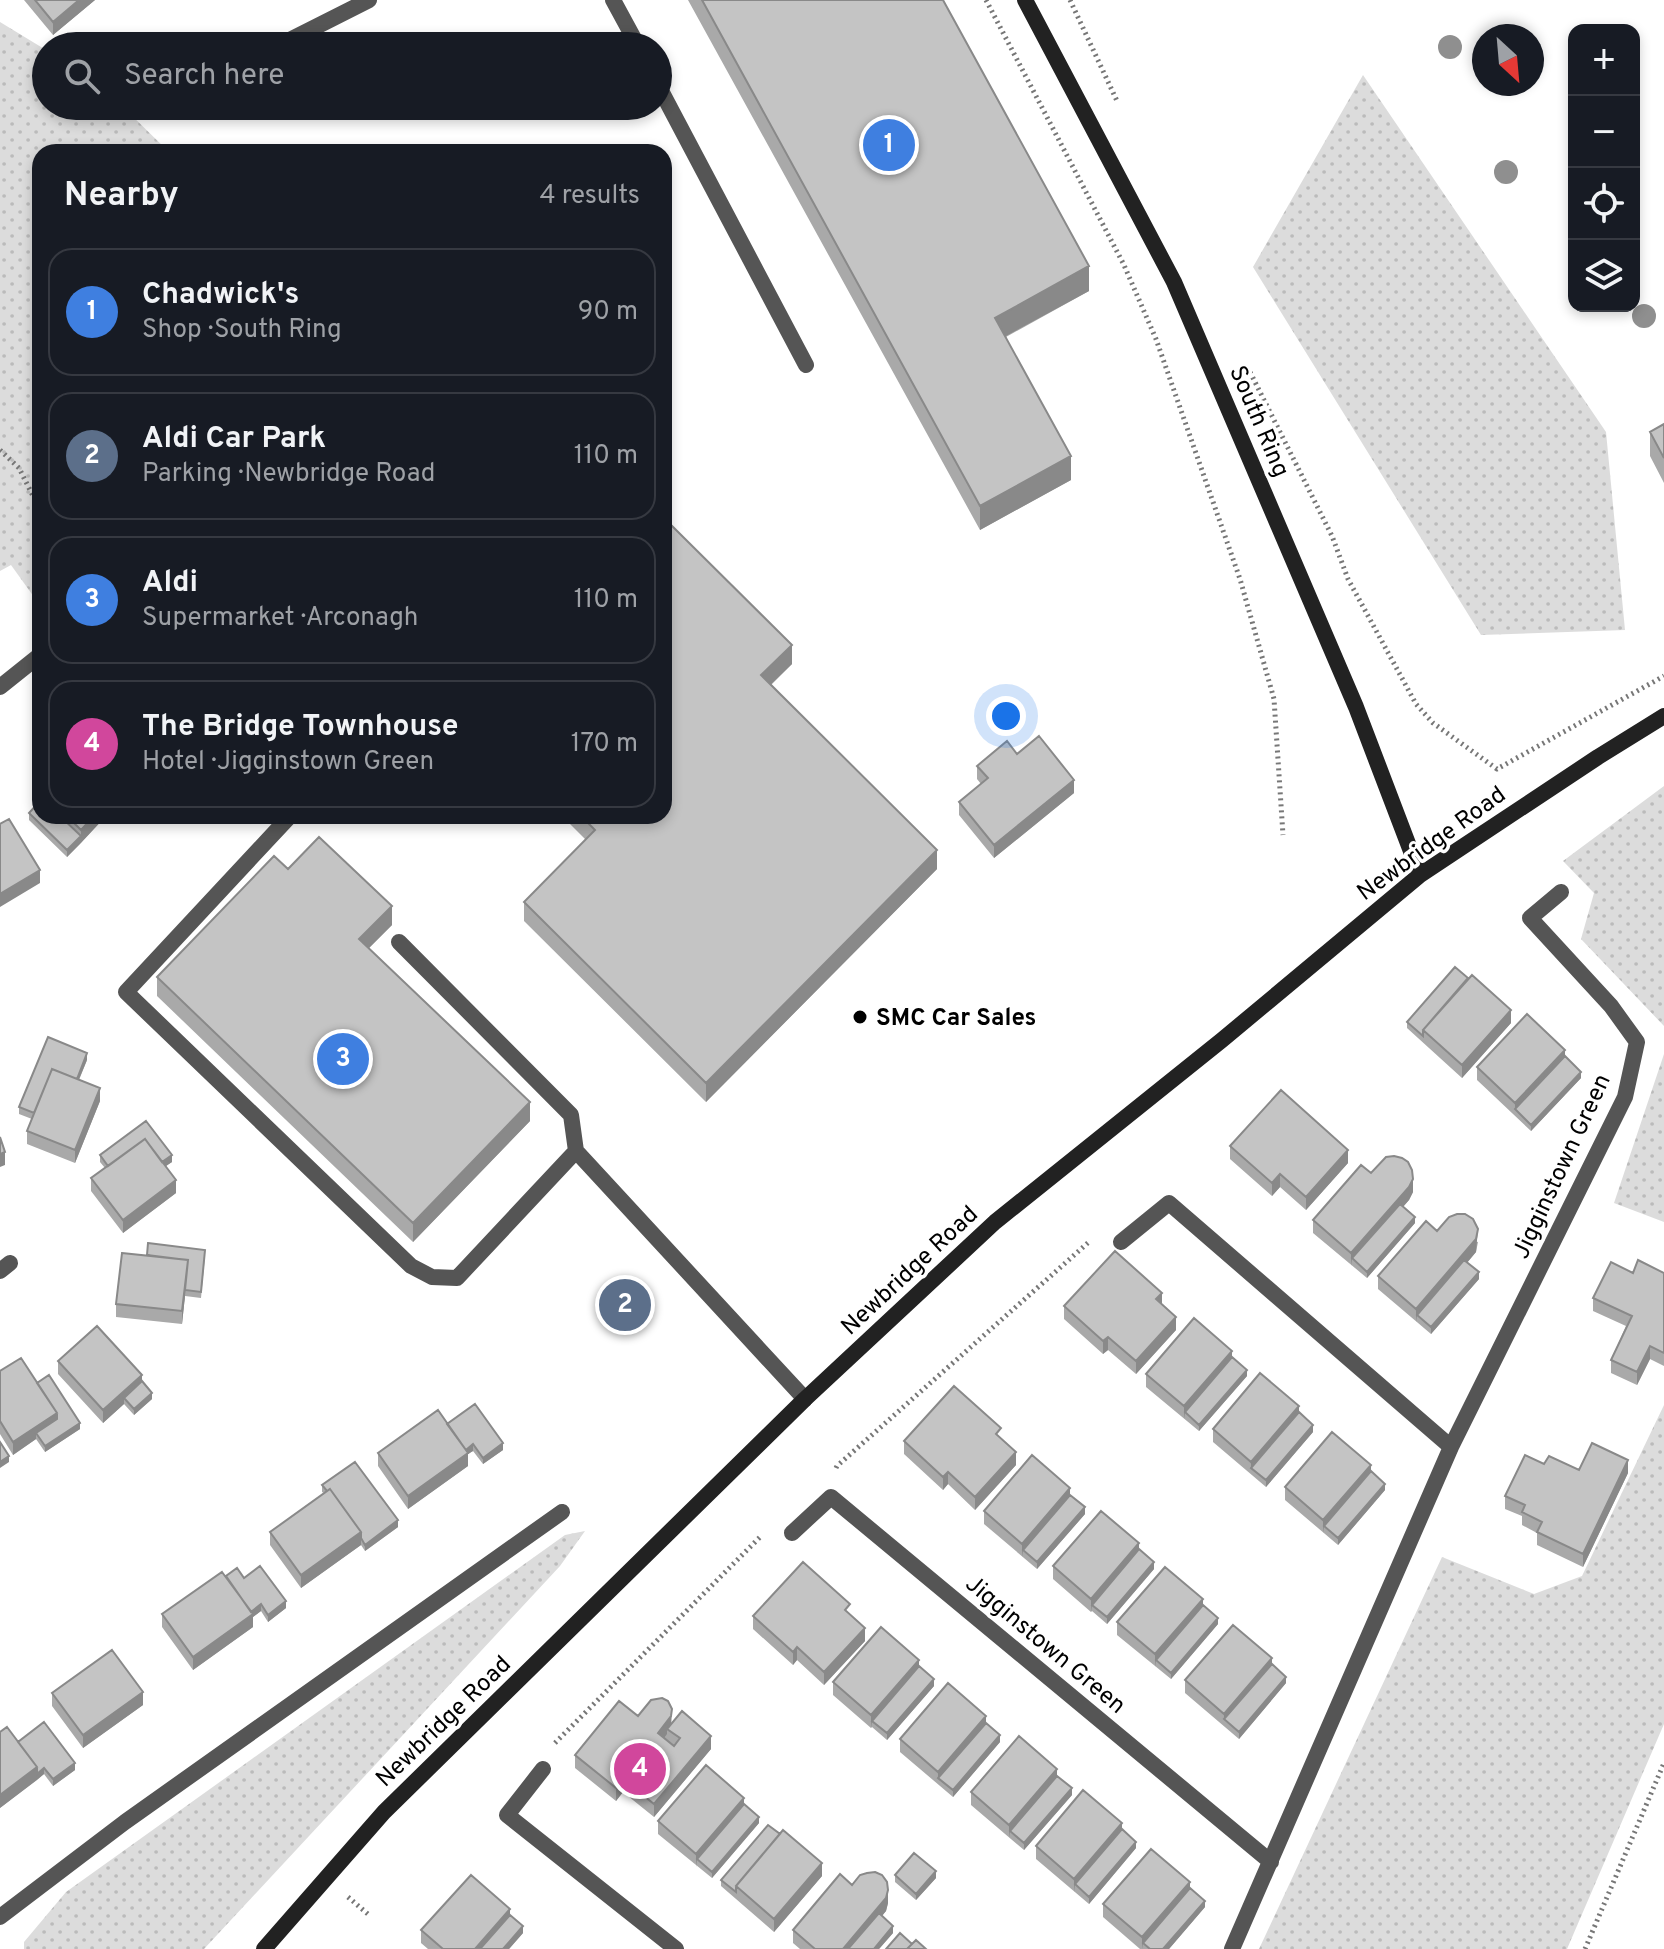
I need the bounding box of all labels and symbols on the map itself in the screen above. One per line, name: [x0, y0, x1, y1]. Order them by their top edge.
north arrow: [1472, 24, 1544, 96]
pin: 1: [863, 115, 915, 175]
street label: South Ring: [1221, 362, 1295, 482]
your location: [986, 696, 1026, 736]
street label: Newbridge Road: [1352, 781, 1512, 909]
place label: SMC Car Sales: [876, 1004, 1036, 1034]
marker: SMC Car Sales: [851, 1008, 869, 1026]
pin: 3: [317, 1029, 369, 1089]
street label: Jigginstown Green: [1507, 1070, 1619, 1264]
street label: Newbridge Road: [836, 1200, 985, 1343]
pin: 2: [599, 1275, 651, 1335]
street label: Jigginstown Green: [958, 1570, 1131, 1721]
street label: Newbridge Road: [370, 1650, 518, 1795]
pin: 4: [614, 1739, 666, 1799]

